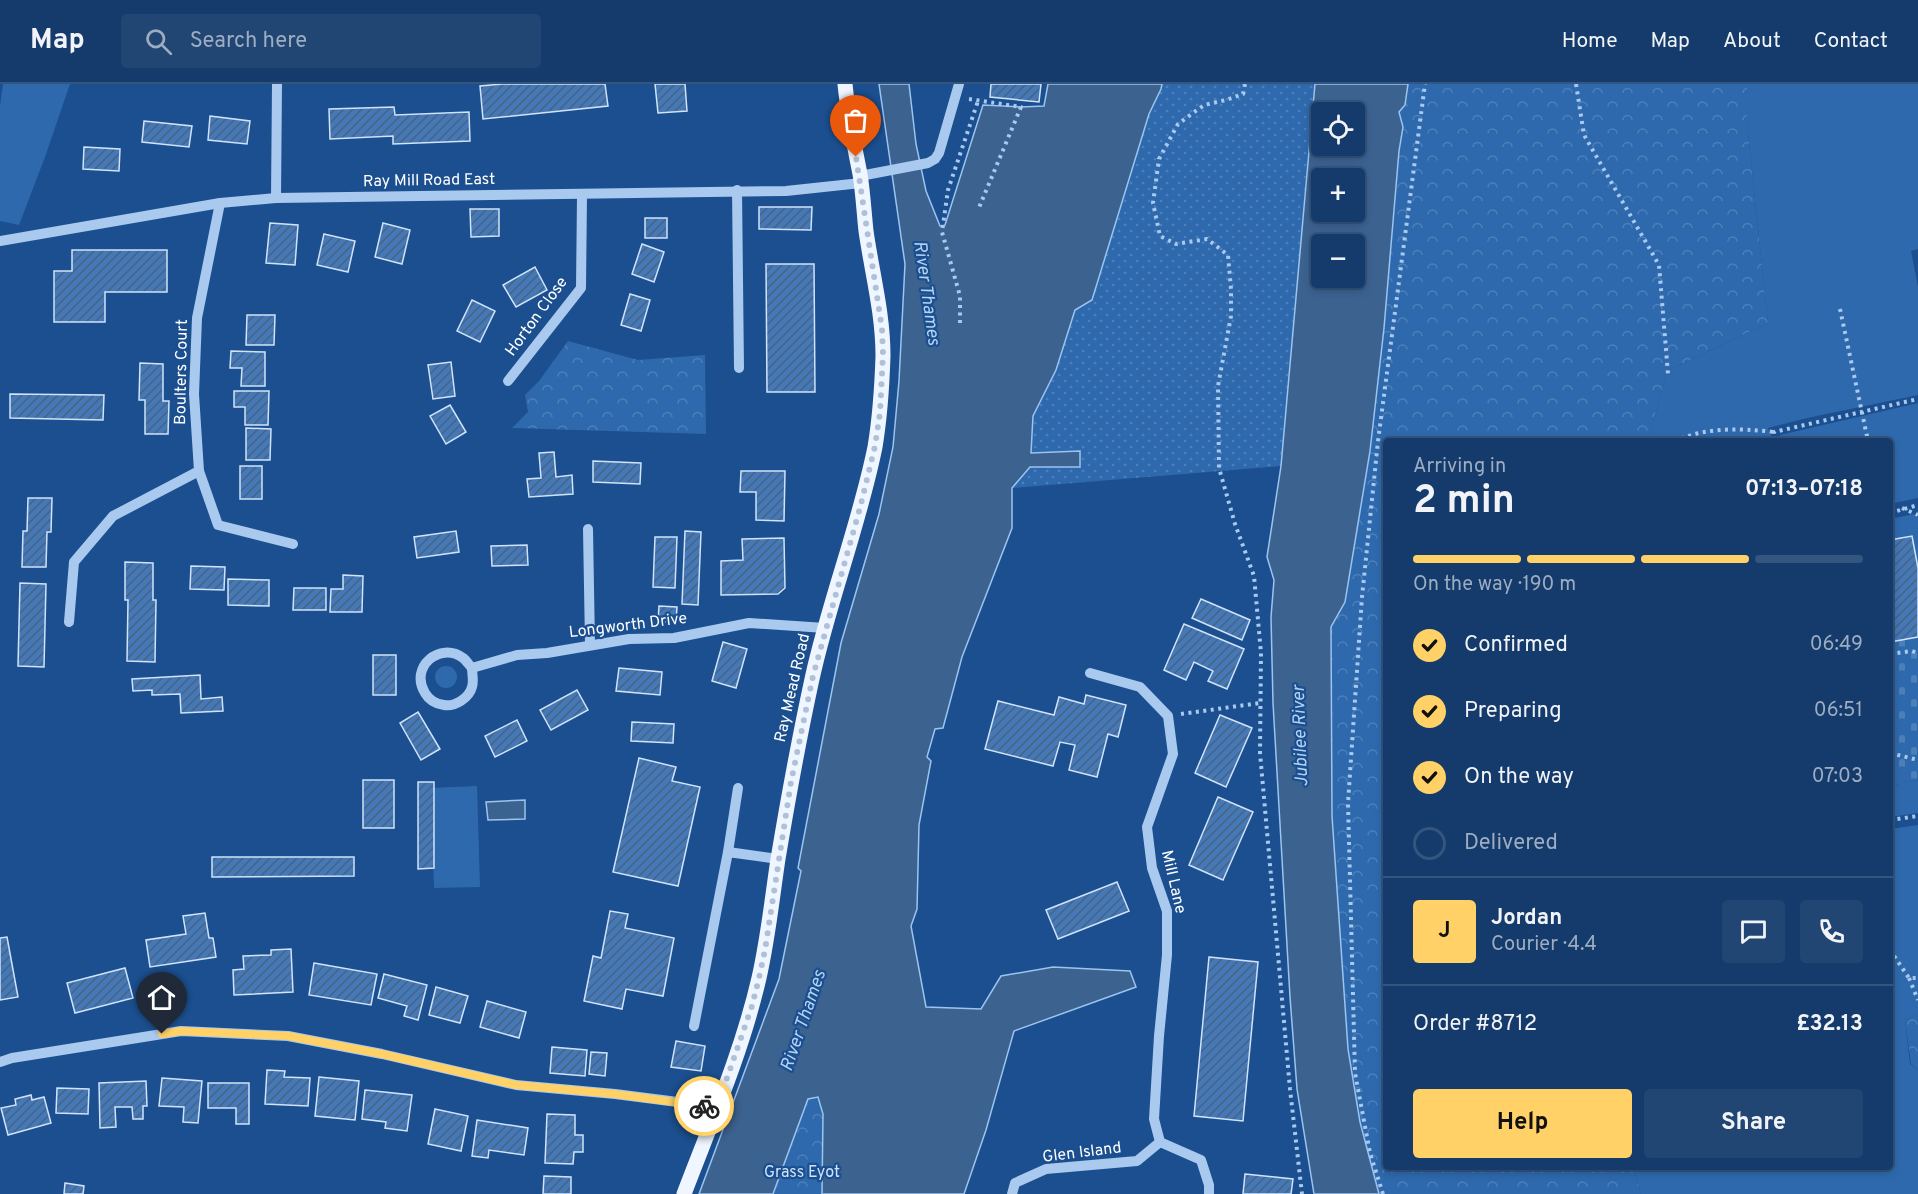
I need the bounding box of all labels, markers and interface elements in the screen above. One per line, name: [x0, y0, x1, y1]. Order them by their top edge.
search box: [121, 14, 541, 68]
text: Map: [30, 23, 85, 59]
icon: search: [142, 25, 175, 58]
text: Search here: [190, 28, 307, 55]
text: Home: [1562, 28, 1618, 55]
text: Map: [1651, 28, 1690, 55]
text: About: [1723, 28, 1781, 55]
text: Contact: [1814, 28, 1888, 55]
pin: [830, 95, 881, 157]
map controls: [1311, 102, 1365, 288]
button: locate: [1311, 102, 1365, 156]
icon: bag: [839, 104, 872, 137]
button: +: [1311, 168, 1365, 222]
street label: Ray Mill Road East: [363, 170, 495, 192]
button: −: [1311, 234, 1365, 288]
water label: River Thames: [907, 239, 945, 348]
street label: Horton Close: [501, 273, 573, 361]
street label: Boulters Court: [171, 319, 193, 425]
text: Arriving in: [1413, 454, 1506, 480]
text: 07:13–07:18: [1745, 476, 1863, 503]
text: 2 min: [1413, 478, 1515, 527]
text: On the way · 190 m: [1413, 572, 1576, 598]
street label: Longworth Drive: [568, 609, 688, 643]
icon: check: [1413, 629, 1446, 662]
street label: Ray Mead Road: [771, 632, 815, 744]
text: Confirmed: [1464, 632, 1568, 659]
text: 06:49: [1810, 632, 1863, 658]
water label: Jubilee River: [1288, 683, 1314, 787]
icon: check: [1413, 695, 1446, 728]
text: Preparing: [1464, 698, 1562, 725]
text: 06:51: [1814, 698, 1863, 724]
icon: check: [1413, 761, 1446, 794]
text: On the way: [1464, 764, 1574, 791]
text: 07:03: [1812, 764, 1863, 790]
text: Delivered: [1464, 830, 1558, 857]
street label: Mill Lane: [1156, 848, 1190, 916]
button: chat: [1722, 900, 1785, 963]
button: phone: [1800, 900, 1863, 963]
text: Jordan: [1491, 905, 1562, 932]
text: J: [1438, 918, 1451, 945]
text: Courier · 4.4: [1491, 932, 1597, 958]
water label: River Thames: [776, 967, 832, 1075]
pin: [136, 972, 187, 1034]
icon: home: [145, 981, 178, 1014]
text: Order #8712: [1413, 1011, 1537, 1038]
text: £32.13: [1796, 1011, 1863, 1038]
courier: [674, 1076, 734, 1136]
button: Help: [1413, 1089, 1632, 1158]
button: Share: [1644, 1089, 1863, 1158]
icon: bike: [688, 1090, 721, 1123]
street label: Glen Island: [1041, 1138, 1123, 1168]
park label: Grass Eyot: [764, 1163, 840, 1183]

